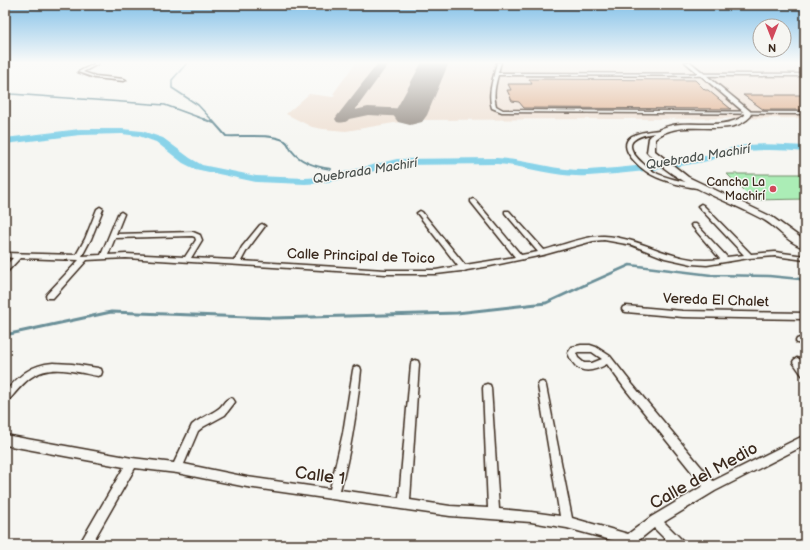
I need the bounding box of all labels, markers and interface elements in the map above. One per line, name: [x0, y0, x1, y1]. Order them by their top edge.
north arrow: [752, 18, 792, 58]
text: N: [768, 41, 776, 54]
water label: Quebrada Machirí: [645, 141, 753, 173]
water label: Quebrada Machirí: [312, 155, 420, 187]
place label: Cancha La Machirí: [707, 175, 765, 204]
marker: Cancha La Machirí: [768, 184, 778, 194]
street label: Calle Principal de Toico: [287, 245, 435, 267]
street label: Vereda El Chalet: [663, 290, 770, 310]
street label: Calle del Medio: [647, 438, 761, 514]
street label: Calle 1: [294, 463, 346, 489]

